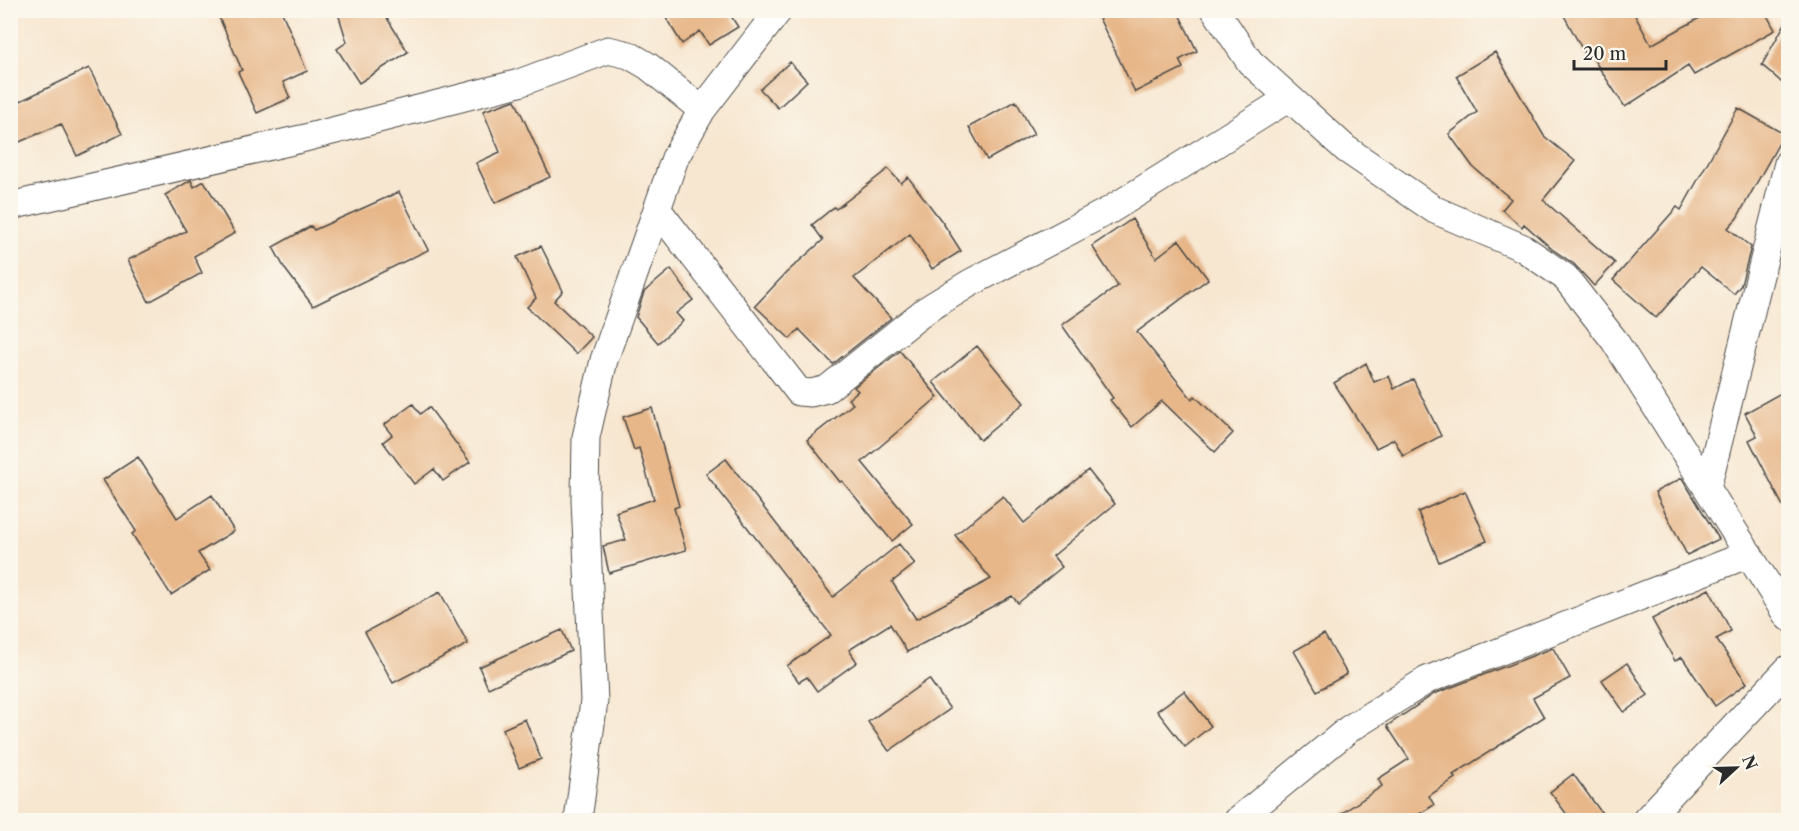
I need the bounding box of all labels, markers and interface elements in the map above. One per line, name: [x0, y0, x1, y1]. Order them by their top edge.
scale bar: [1574, 33, 1666, 71]
text: 20 m: [1583, 43, 1627, 65]
north arrow: [1706, 738, 1766, 798]
text: N: [1738, 752, 1762, 773]

